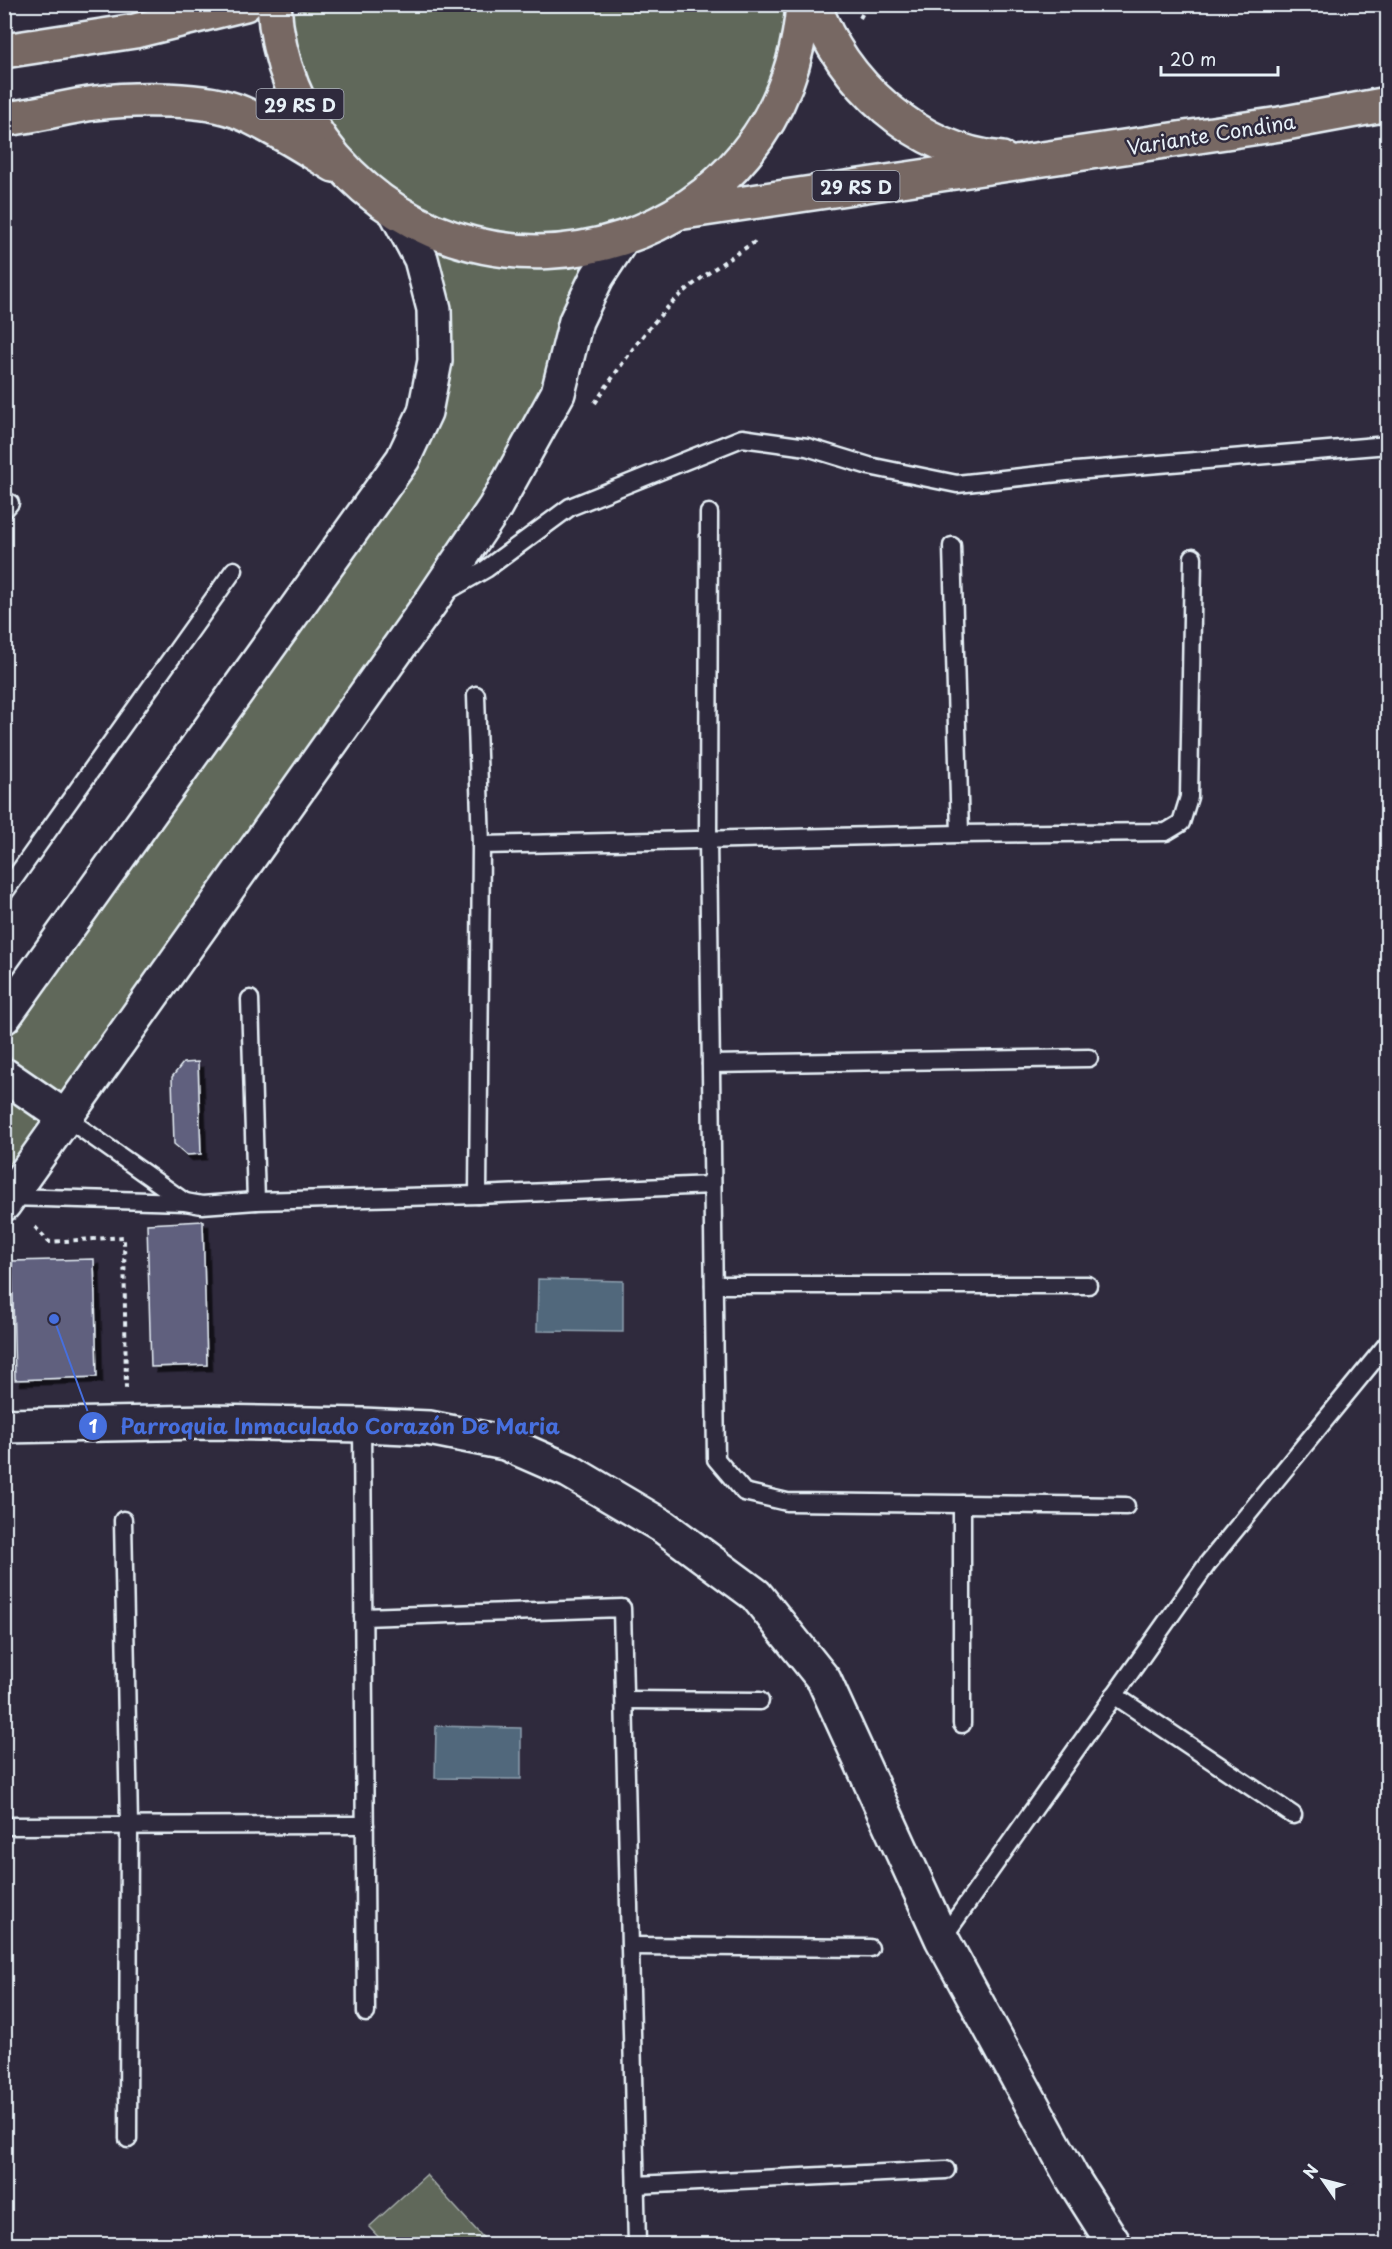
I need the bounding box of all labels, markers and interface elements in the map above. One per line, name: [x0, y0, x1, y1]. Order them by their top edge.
scale bar: [1161, 39, 1278, 77]
text: 20 m: [1170, 45, 1216, 72]
road number: 29 RS D: [256, 89, 344, 119]
street label: Variante Condina: [1125, 106, 1298, 162]
road number: 29 RS D: [812, 171, 900, 201]
callout: Parroquia Inmaculado Corazón De Maria: [78, 1407, 572, 1446]
text: Parroquia Inmaculado Corazón De Maria: [120, 1409, 560, 1441]
text: 1: [89, 1412, 98, 1439]
north arrow: [1293, 2150, 1353, 2210]
text: N: [1296, 2159, 1323, 2183]

